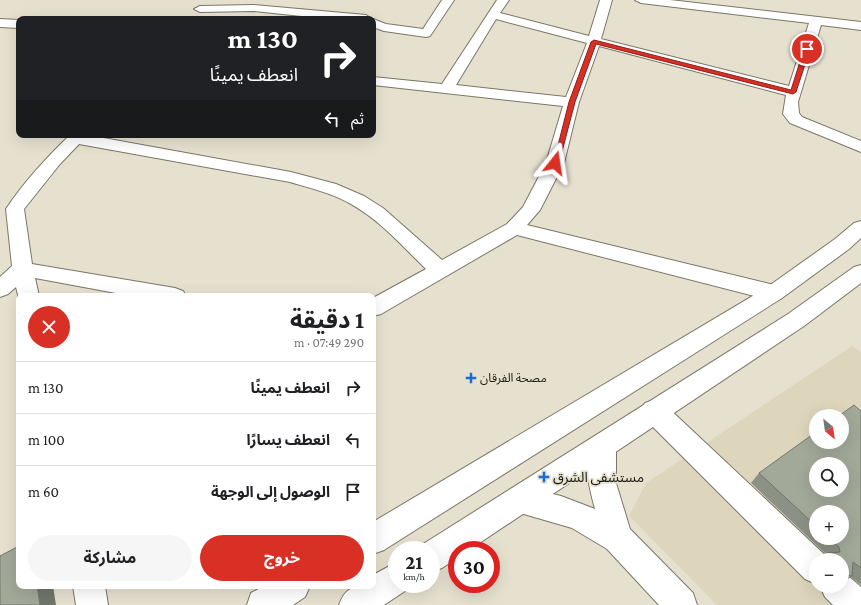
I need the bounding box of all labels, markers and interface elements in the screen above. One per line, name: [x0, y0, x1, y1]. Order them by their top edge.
text: 130 m: [228, 23, 298, 54]
icon: right: [312, 32, 364, 84]
pin: [790, 32, 824, 66]
icon: arrive: [796, 38, 818, 60]
text: انعطف يمينًا: [210, 65, 298, 85]
icon: left: [321, 108, 343, 130]
text: ثم: [351, 111, 364, 127]
position arrow: [534, 142, 576, 184]
button: close: [28, 306, 70, 348]
text: 1 دقيقة: [290, 306, 364, 333]
text: 290 m · 07:49: [294, 335, 364, 350]
place label: مصحة الفرقان: [480, 371, 547, 385]
marker: مصحة الفرقان: [465, 372, 477, 384]
icon: right: [342, 377, 364, 399]
text: 130 m: [28, 380, 63, 396]
text: انعطف يمينًا: [250, 380, 330, 396]
north arrow: [809, 409, 849, 449]
map controls: [809, 409, 849, 593]
icon: left: [342, 429, 364, 451]
text: 100 m: [28, 432, 65, 448]
text: انعطف يسارًا: [247, 432, 330, 448]
button: search: [809, 457, 849, 497]
place label: مستشفى الشرق: [553, 469, 644, 486]
marker: مستشفى الشرق: [538, 471, 550, 483]
icon: arrive: [342, 481, 364, 503]
text: 60 m: [28, 484, 59, 500]
text: الوصول إلى الوجهة: [211, 484, 330, 500]
button: +: [809, 505, 849, 545]
button: مشاركة: [28, 535, 192, 581]
button: خروج: [200, 535, 364, 581]
speed limit sign: 30: [448, 541, 500, 593]
text: 21: [405, 551, 423, 573]
button: −: [809, 553, 849, 593]
text: km/h: [403, 571, 425, 582]

